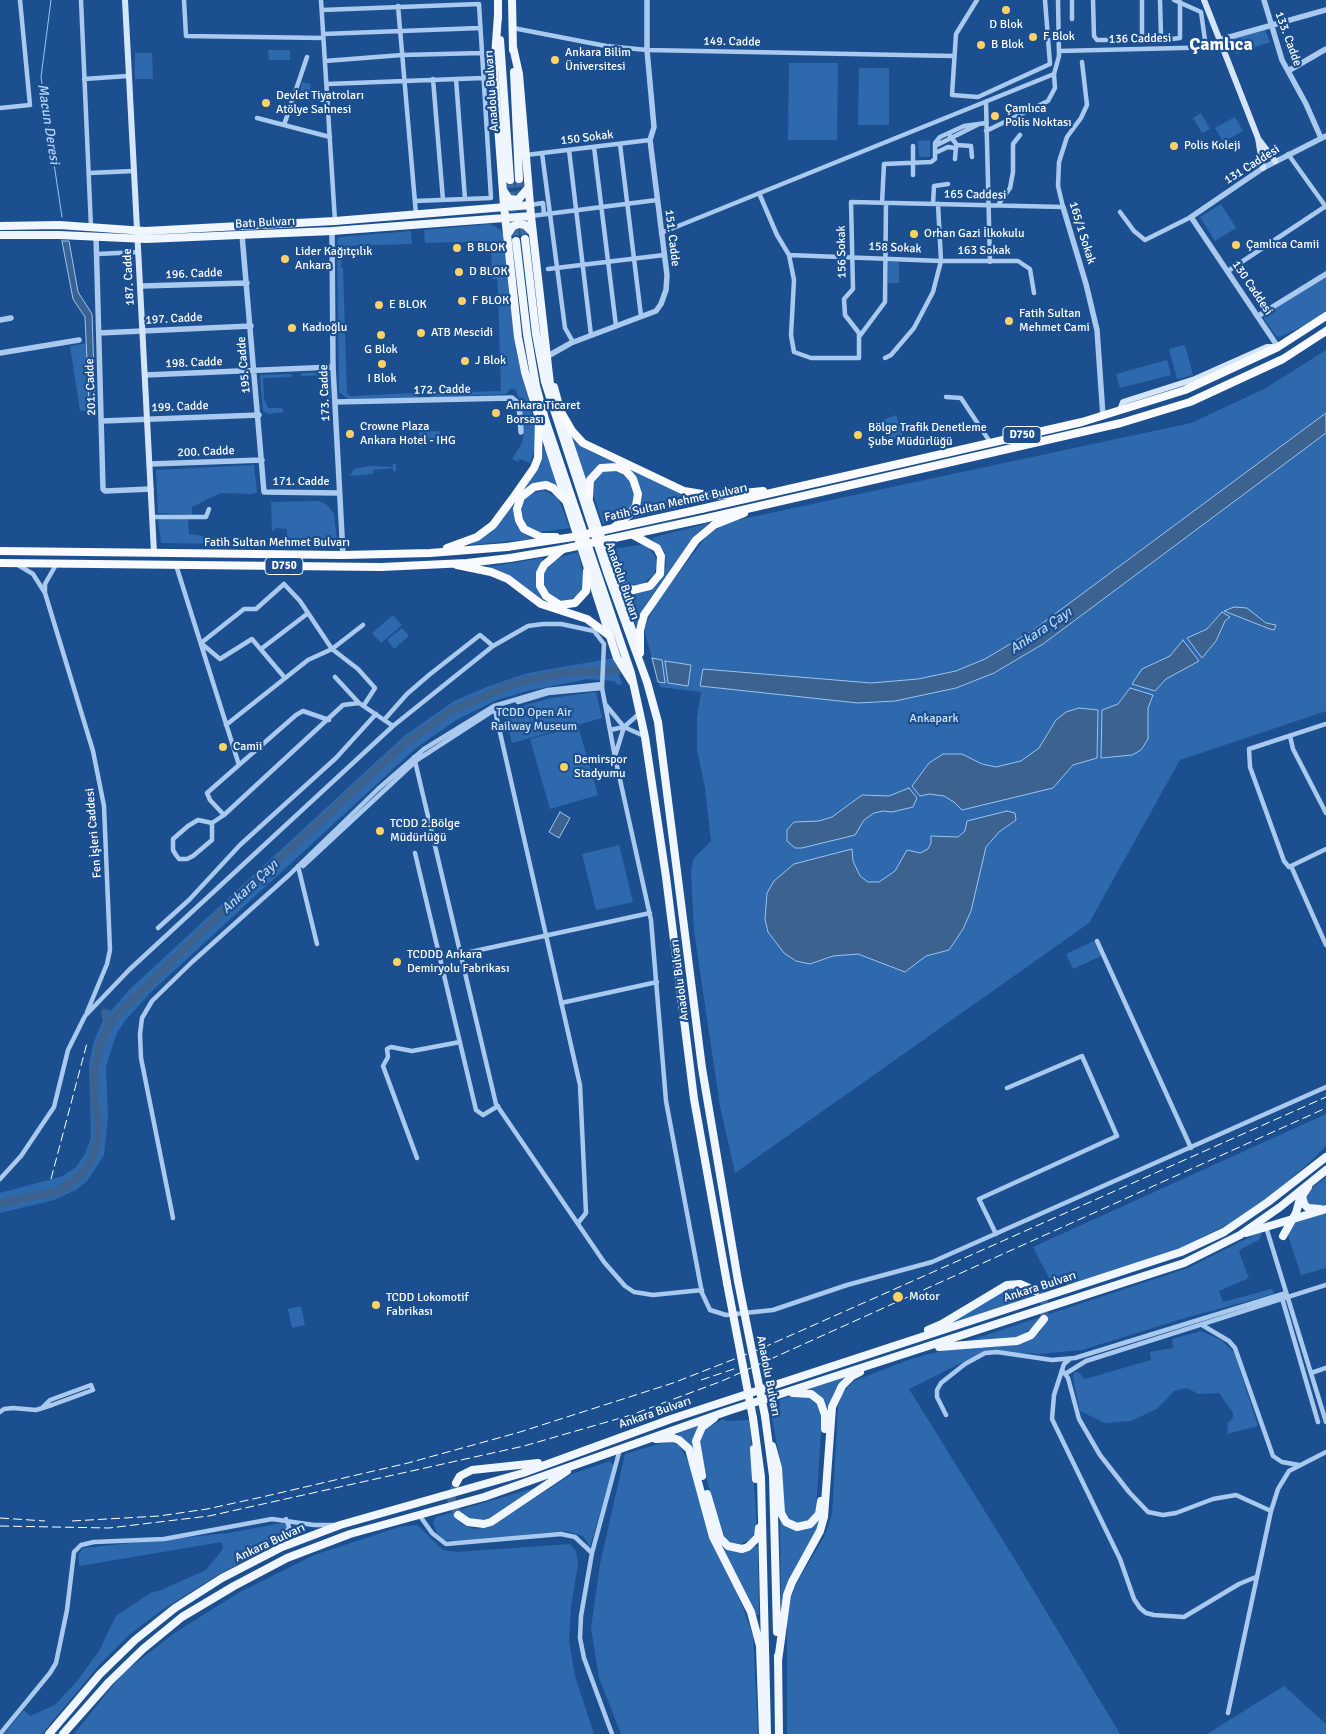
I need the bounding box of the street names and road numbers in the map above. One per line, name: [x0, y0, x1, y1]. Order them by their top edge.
street label: 133. Cadde: [1271, 10, 1305, 68]
street label: 136 Caddesi: [1109, 31, 1171, 47]
street label: 149. Cadde: [703, 34, 761, 50]
street label: Anadolu Bulvarı: [482, 50, 502, 132]
street label: 150 Sokak: [560, 128, 614, 148]
street label: 131 Caddesi: [1222, 142, 1282, 188]
street label: 165 Caddesi: [944, 187, 1006, 203]
street label: 165/1 Sokak: [1066, 200, 1098, 266]
street label: 151. Cadde: [661, 209, 683, 267]
street label: Batı Bulvarı: [235, 214, 295, 232]
street label: 156 Sokak: [834, 225, 850, 279]
street label: 158 Sokak: [868, 239, 922, 257]
street label: 163 Sokak: [957, 244, 1011, 258]
street label: 187. Cadde: [120, 248, 138, 306]
street label: 130 Caddesi: [1229, 258, 1275, 318]
street label: 196. Cadde: [165, 266, 223, 282]
street label: 197. Cadde: [145, 310, 203, 328]
street label: 195. Cadde: [234, 336, 254, 394]
street label: 198. Cadde: [165, 355, 223, 371]
street label: 201. Cadde: [83, 358, 99, 416]
street label: 173. Cadde: [317, 364, 333, 422]
street label: 172. Cadde: [413, 382, 471, 398]
street label: 199. Cadde: [151, 399, 209, 415]
road number: D750: [1003, 426, 1041, 444]
street label: 200. Cadde: [177, 444, 235, 460]
street label: 171. Cadde: [272, 475, 330, 489]
street label: Fatih Sultan Mehmet Bulvarı: [603, 481, 749, 525]
street label: Fatih Sultan Mehmet Bulvarı: [204, 536, 350, 550]
street label: Anadolu Bulvarı: [602, 540, 642, 622]
road number: D750: [265, 558, 303, 574]
street label: Fen İşleri Caddesi: [83, 787, 105, 879]
street label: Anadolu Bulvarı: [668, 939, 692, 1021]
street label: Ankara Bulvarı: [1002, 1268, 1078, 1306]
street label: Anadolu Bulvarı: [753, 1335, 783, 1417]
street label: Ankara Bulvarı: [617, 1394, 693, 1432]
street label: Ankara Bulvarı: [233, 1520, 307, 1566]

